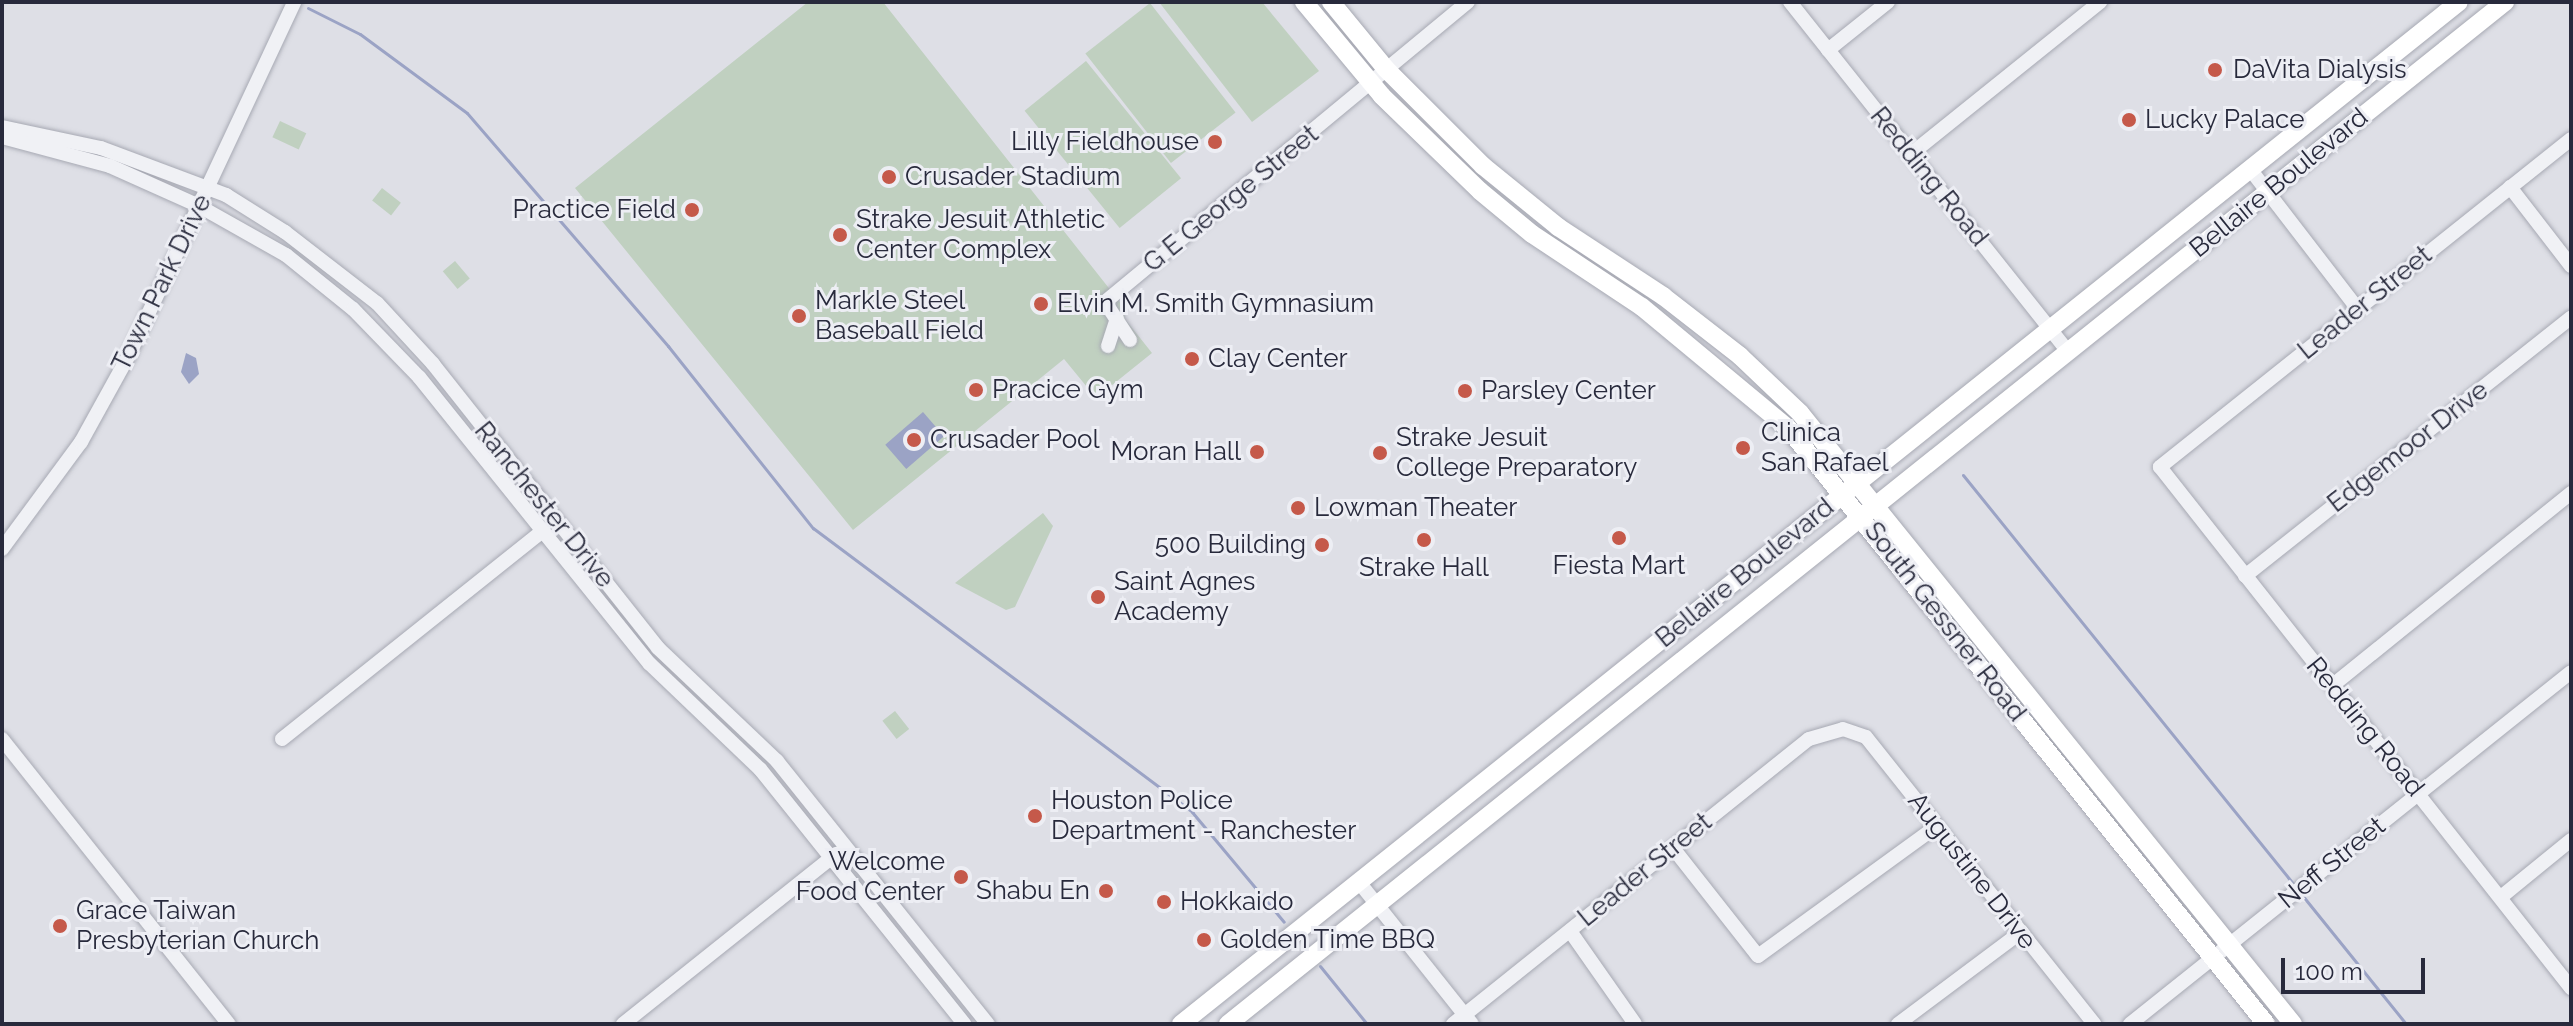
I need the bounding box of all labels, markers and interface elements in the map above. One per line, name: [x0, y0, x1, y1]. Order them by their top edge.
place label: DaVita Dialysis: [2233, 54, 2407, 86]
marker: DaVita Dialysis: [2204, 59, 2226, 81]
street label: Redding Road: [1863, 101, 1995, 253]
street label: Bellaire Boulevard: [2184, 102, 2374, 264]
place label: Lucky Palace: [2145, 104, 2305, 136]
marker: Lucky Palace: [2120, 111, 2138, 129]
street label: G E George Street: [1137, 119, 1325, 279]
place label: Lilly Fieldhouse: [1010, 126, 1199, 158]
marker: Lilly Fieldhouse: [1206, 133, 1224, 151]
place label: Crusader Stadium: [905, 161, 1121, 193]
marker: Crusader Stadium: [880, 168, 898, 186]
street label: Town Park Drive: [106, 190, 218, 376]
place label: Practice Field: [512, 194, 676, 226]
marker: Practice Field: [683, 201, 701, 219]
place label: Strake Jesuit Athletic Center Complex: [856, 204, 1107, 266]
marker: Strake Jesuit Athletic Center Complex: [831, 226, 849, 244]
street label: Leader Street: [2292, 239, 2438, 367]
place label: Markle Steel Baseball Field: [815, 285, 985, 346]
place label: Elvin M. Smith Gymnasium: [1057, 288, 1374, 320]
marker: Elvin M. Smith Gymnasium: [1032, 295, 1050, 313]
marker: Markle Steel Baseball Field: [790, 307, 808, 325]
place label: Clay Center: [1208, 343, 1348, 375]
marker: Clay Center: [1183, 350, 1201, 368]
place label: Pracice Gym: [992, 374, 1144, 406]
place label: Parsley Center: [1481, 375, 1657, 407]
street label: Edgemoor Drive: [2321, 375, 2495, 519]
marker: Pracice Gym: [967, 381, 985, 399]
marker: Parsley Center: [1456, 382, 1474, 400]
street label: Ranchester Drive: [467, 416, 621, 594]
place label: Clinica San Rafael: [1761, 417, 1889, 478]
place label: Strake Jesuit College Preparatory: [1396, 422, 1637, 484]
place label: Crusader Pool: [930, 424, 1100, 456]
marker: Crusader Pool: [905, 431, 923, 449]
place label: Moran Hall: [1111, 436, 1241, 468]
marker: Clinica San Rafael: [1732, 437, 1754, 459]
marker: Moran Hall: [1248, 443, 1266, 461]
marker: Strake Jesuit College Preparatory: [1371, 444, 1389, 462]
place label: Lowman Theater: [1314, 492, 1518, 524]
street label: Bellaire Boulevard: [1650, 492, 1840, 654]
marker: Lowman Theater: [1289, 499, 1307, 517]
street label: South Gessner Road: [1857, 516, 2033, 728]
place label: 500 Building: [1155, 529, 1306, 561]
marker: Fiesta Mart: [1610, 529, 1628, 547]
marker: Strake Hall: [1415, 531, 1433, 549]
marker: 500 Building: [1313, 536, 1331, 554]
place label: Fiesta Mart: [1553, 550, 1685, 582]
place label: Strake Hall: [1359, 552, 1489, 584]
place label: Saint Agnes Academy: [1114, 566, 1256, 628]
marker: Saint Agnes Academy: [1089, 588, 1107, 606]
street label: Redding Road: [2299, 651, 2431, 803]
place label: Houston Police Department - Ranchester: [1051, 785, 1356, 846]
street label: Augustine Drive: [1901, 786, 2043, 956]
street label: Leader Street: [1572, 806, 1718, 934]
marker: Houston Police Department - Ranchester: [1026, 807, 1044, 825]
street label: Neff Street: [2272, 810, 2392, 916]
place label: Welcome Food Center: [796, 846, 945, 908]
marker: Welcome Food Center: [952, 868, 970, 886]
place label: Shabu En: [976, 875, 1090, 907]
marker: Shabu En: [1097, 882, 1115, 900]
place label: Hokkaido: [1180, 886, 1293, 918]
marker: Hokkaido: [1155, 893, 1173, 911]
place label: Grace Taiwan Presbyterian Church: [76, 895, 319, 956]
marker: Grace Taiwan Presbyterian Church: [51, 917, 69, 935]
place label: Golden Time BBQ: [1220, 924, 1436, 956]
marker: Golden Time BBQ: [1195, 931, 1213, 949]
scale bar: [2285, 942, 2429, 992]
text: 100 m: [2295, 957, 2363, 986]

